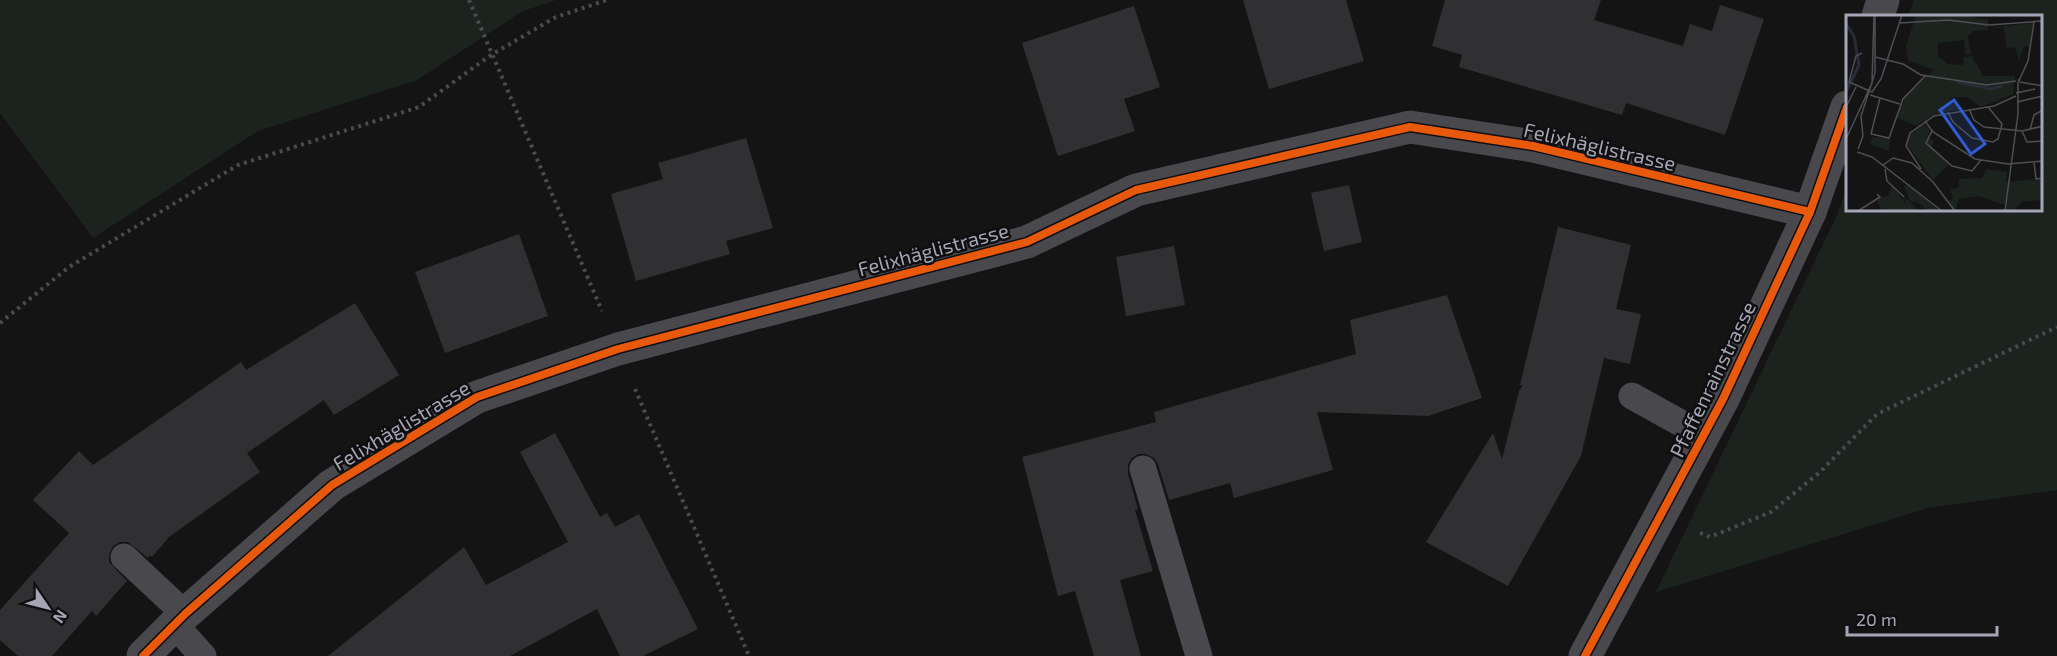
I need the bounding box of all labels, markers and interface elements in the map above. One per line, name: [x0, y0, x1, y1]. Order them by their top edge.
inset map: [1846, 15, 2042, 212]
street label: Felixhäglistrasse: [1522, 117, 1678, 175]
street label: Felixhäglistrasse: [855, 217, 1011, 281]
street label: Pfaffenrainstrasse: [1664, 297, 1760, 461]
street label: Felixhäglistrasse: [328, 375, 474, 475]
north arrow: [18, 578, 78, 638]
scale bar: [1847, 599, 1997, 637]
text: N: [50, 607, 72, 627]
text: 20 m: [1856, 608, 1897, 630]

